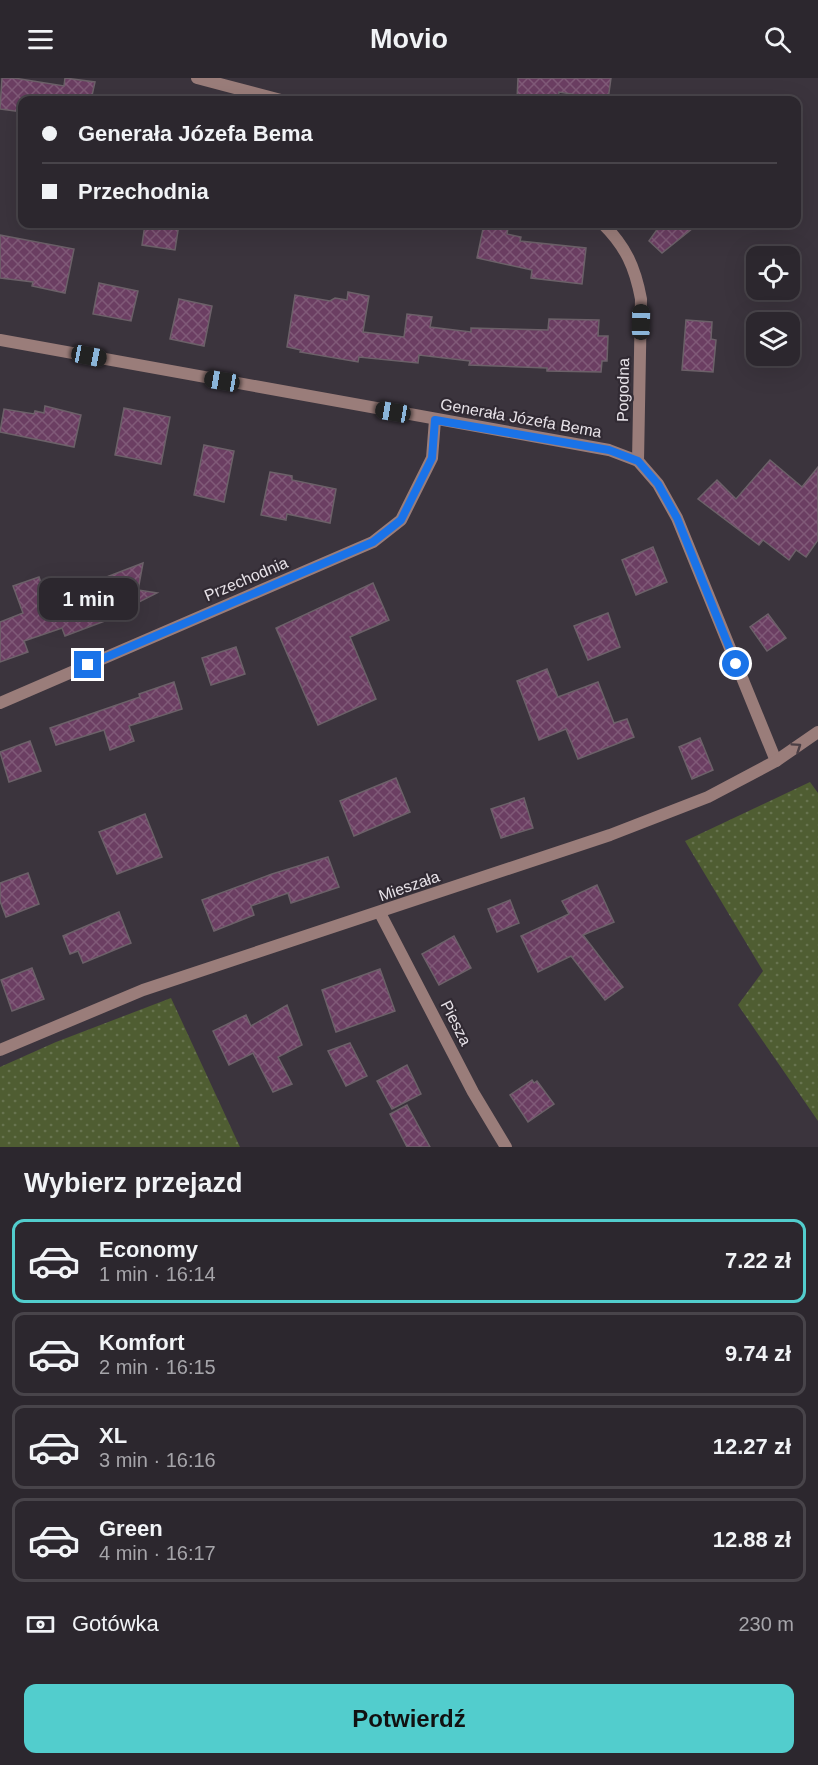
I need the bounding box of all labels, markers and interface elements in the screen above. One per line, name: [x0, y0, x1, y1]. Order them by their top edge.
icon: menu: [24, 23, 57, 56]
icon: search: [761, 23, 794, 56]
text: Movio: [370, 24, 448, 54]
text: Generała Józefa Bema: [78, 121, 313, 146]
text: Przechodnia: [78, 179, 209, 204]
map controls: [746, 246, 800, 366]
button: locate: [746, 246, 800, 300]
car: [632, 304, 650, 340]
button: layers: [746, 312, 800, 366]
car: [70, 344, 108, 368]
street label: Pogodna: [614, 358, 632, 422]
car: [203, 369, 241, 393]
street label: Generała Józefa Bema: [439, 395, 603, 441]
car: [374, 400, 412, 424]
street label: Przechodnia: [202, 554, 290, 604]
callout: 1 min: [38, 578, 138, 620]
text: 1 min: [62, 588, 115, 610]
route start: [722, 650, 749, 677]
route end: [74, 651, 101, 678]
one-way arrow: [790, 743, 801, 754]
street label: Mieszała: [376, 868, 442, 904]
street label: Piesza: [438, 998, 475, 1048]
text: Wybierz przejazd: [24, 1168, 243, 1198]
icon: car: [27, 1234, 81, 1288]
text: Economy: [99, 1237, 198, 1262]
text: 7.22 zł: [725, 1248, 791, 1273]
text: 1 min · 16:14: [99, 1263, 216, 1285]
icon: car: [27, 1327, 81, 1381]
text: Komfort: [99, 1330, 185, 1355]
text: 9.74 zł: [725, 1341, 791, 1366]
text: 2 min · 16:15: [99, 1356, 216, 1378]
icon: car: [27, 1420, 81, 1474]
text: XL: [99, 1423, 127, 1448]
text: 12.27 zł: [713, 1434, 791, 1459]
text: 3 min · 16:16: [99, 1449, 216, 1471]
icon: car: [27, 1513, 81, 1567]
text: Green: [99, 1516, 163, 1541]
text: 12.88 zł: [713, 1527, 791, 1552]
text: 4 min · 16:17: [99, 1542, 216, 1564]
icon: cash: [24, 1608, 57, 1641]
text: Gotówka: [72, 1611, 159, 1636]
text: 230 m: [738, 1613, 794, 1635]
button: Potwierdź: [24, 1684, 794, 1753]

